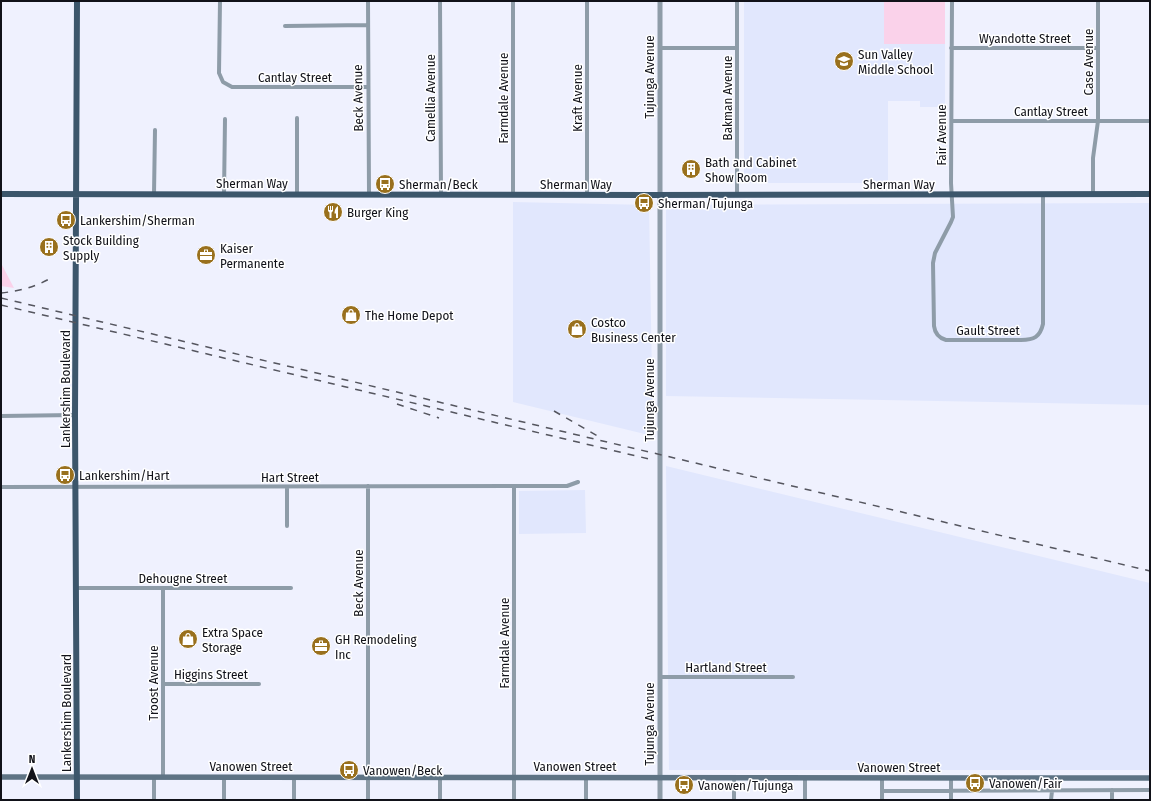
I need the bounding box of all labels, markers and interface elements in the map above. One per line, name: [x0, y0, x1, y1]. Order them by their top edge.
street label: Case Avenue: [1081, 29, 1096, 95]
street label: Wyandotte Street: [979, 31, 1072, 46]
street label: Tujunga Avenue: [642, 35, 657, 119]
place label: Sun Valley Middle School: [858, 47, 934, 77]
school or university icon: Sun Valley Middle School: [833, 50, 855, 72]
street label: Farmdale Avenue: [496, 53, 511, 143]
street label: Camellia Avenue: [423, 54, 438, 142]
street label: Bakman Avenue: [720, 56, 735, 140]
street label: Beck Avenue: [350, 64, 366, 132]
street label: Kraft Avenue: [570, 64, 585, 132]
street label: Cantlay Street: [258, 70, 333, 85]
street label: Fair Avenue: [934, 104, 949, 166]
street label: Cantlay Street: [1014, 104, 1089, 119]
place label: Bath and Cabinet Show Room: [705, 155, 797, 185]
building icon: Bath and Cabinet Show Room: [680, 158, 702, 180]
bus stop icon: Sherman/Beck: [374, 173, 396, 195]
street label: Sherman Way: [216, 176, 288, 191]
place label: Sherman/Beck: [399, 177, 479, 192]
street label: Sherman Way: [540, 177, 612, 192]
street label: Sherman Way: [863, 177, 935, 192]
bus stop icon: Sherman/Tujunga: [633, 192, 655, 214]
place label: Sherman/Tujunga: [658, 196, 753, 211]
restaurant icon: Burger King: [322, 201, 344, 223]
place label: Burger King: [347, 205, 409, 220]
bus stop icon: Lankershim/Sherman: [55, 209, 77, 231]
place label: Lankershim/Sherman: [80, 213, 195, 228]
place label: Stock Building Supply: [63, 233, 140, 263]
building icon: Stock Building Supply: [38, 236, 60, 258]
place label: Kaiser Permanente: [220, 241, 284, 271]
office icon: Kaiser Permanente: [195, 244, 217, 266]
shop icon: The Home Depot: [340, 304, 362, 326]
place label: The Home Depot: [365, 308, 454, 323]
place label: Costco Business Center: [591, 315, 676, 345]
shop icon: Costco Business Center: [566, 318, 588, 340]
street label: Gault Street: [956, 323, 1020, 338]
street label: Lankershim Boulevard: [58, 330, 73, 448]
street label: Tujunga Avenue: [642, 358, 657, 442]
bus stop icon: Lankershim/Hart: [54, 464, 76, 486]
place label: Lankershim/Hart: [79, 468, 170, 483]
street label: Hart Street: [261, 470, 320, 485]
street label: Beck Avenue: [351, 549, 366, 617]
street label: Dehougne Street: [139, 571, 228, 586]
street label: Farmdale Avenue: [497, 598, 512, 688]
place label: Extra Space Storage: [202, 625, 263, 655]
shop icon: Extra Space Storage: [177, 628, 199, 650]
place label: GH Remodeling Inc: [335, 632, 417, 662]
office icon: GH Remodeling Inc: [310, 635, 332, 657]
street label: Troost Avenue: [146, 645, 161, 721]
street label: Lankershim Boulevard: [59, 654, 74, 772]
street label: Hartland Street: [685, 660, 767, 675]
street label: Higgins Street: [174, 667, 249, 682]
street label: Tujunga Avenue: [642, 682, 657, 766]
north arrow: [12, 749, 52, 789]
text: N: [29, 753, 35, 766]
street label: Vanowen Street: [210, 759, 293, 774]
bus stop icon: Vanowen/Beck: [338, 759, 360, 781]
street label: Vanowen Street: [534, 759, 617, 774]
street label: Vanowen Street: [858, 760, 941, 775]
place label: Vanowen/Beck: [363, 763, 443, 778]
bus stop icon: Vanowen/Fair: [964, 772, 986, 794]
bus stop icon: Vanowen/Tujunga: [673, 774, 695, 796]
place label: Vanowen/Fair: [989, 776, 1063, 791]
place label: Vanowen/Tujunga: [698, 778, 794, 793]

